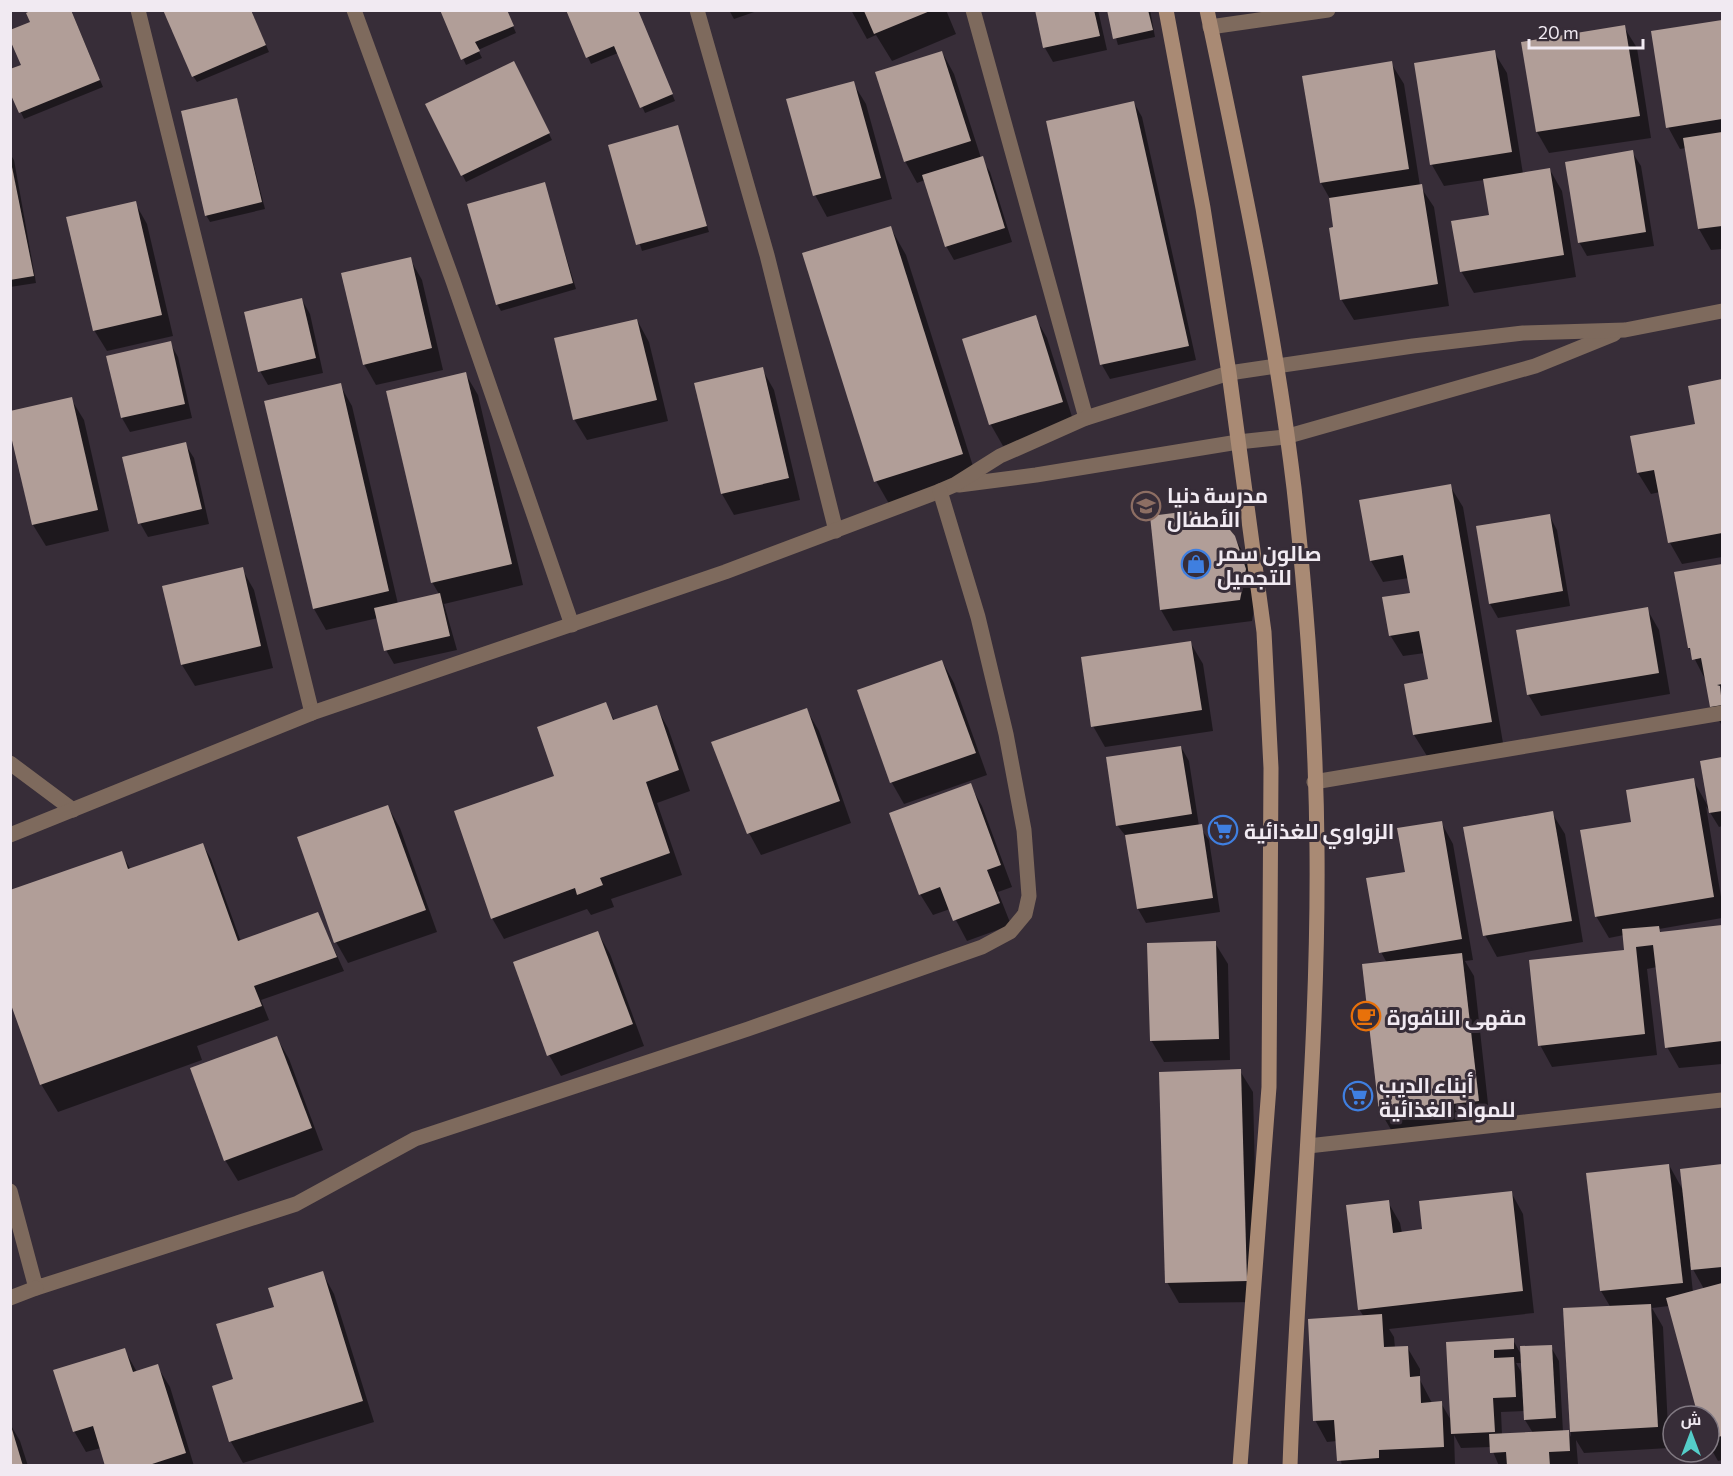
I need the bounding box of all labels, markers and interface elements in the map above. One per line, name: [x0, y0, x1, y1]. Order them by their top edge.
scale bar: [1529, 12, 1643, 50]
text: 20 m: [1538, 21, 1579, 43]
place label: مدرسة دنيا الأطفال: [1167, 482, 1268, 532]
school or university icon: مدرسة دنيا الأطفال: [1130, 490, 1162, 522]
place label: صالون سمر للتجميل: [1216, 540, 1322, 590]
shop icon: صالون سمر للتجميل: [1180, 548, 1212, 580]
supermarket icon: الزواوي للغذائية: [1207, 814, 1239, 846]
place label: الزواوي للغذائية: [1244, 818, 1394, 849]
cafe icon: مقهى النافورة: [1350, 1000, 1382, 1032]
place label: مقهى النافورة: [1387, 1004, 1527, 1031]
place label: أبناء الديب للمواد الغذائية: [1379, 1072, 1515, 1123]
supermarket icon: أبناء الديب للمواد الغذائية: [1342, 1080, 1374, 1112]
north arrow: [1661, 1404, 1721, 1464]
text: ش: [1681, 1409, 1701, 1429]

